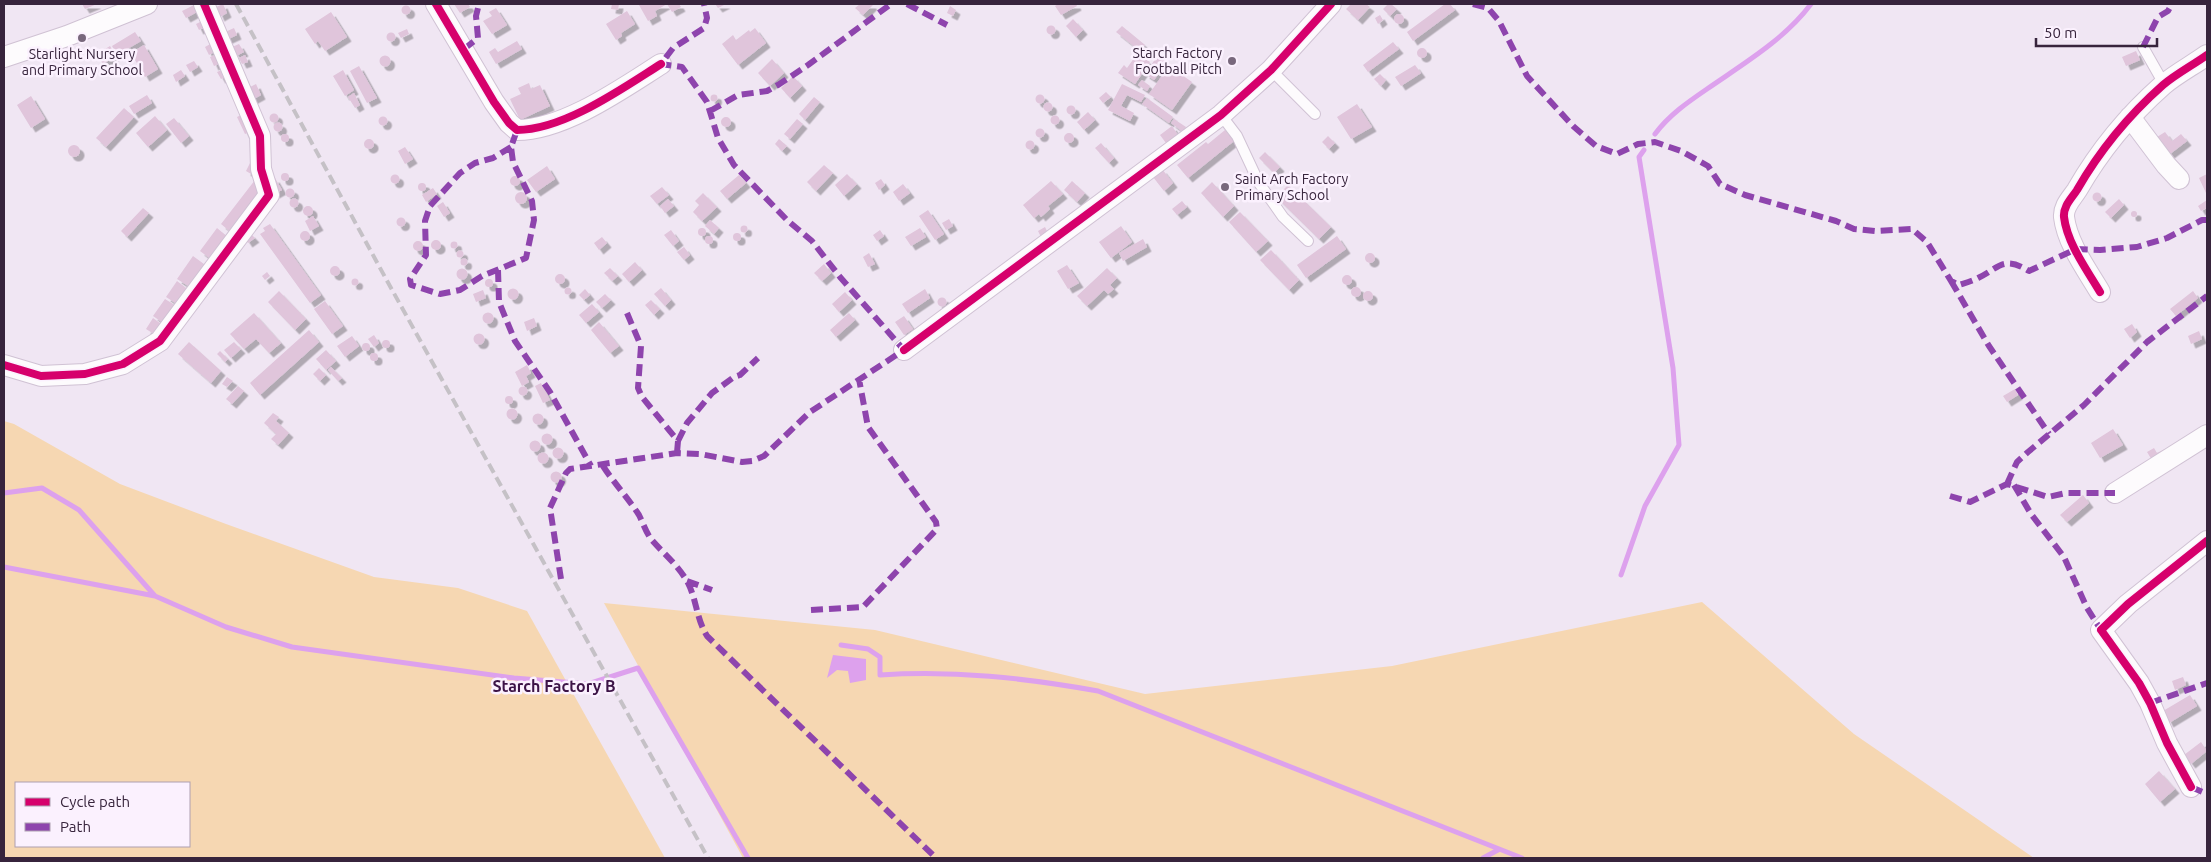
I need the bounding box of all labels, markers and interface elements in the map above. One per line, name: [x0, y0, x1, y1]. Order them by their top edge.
scale bar: [2036, 15, 2157, 47]
text: 50 m: [2044, 24, 2077, 41]
marker: Starlight Nursery and Primary School: [76, 32, 88, 44]
place label: Starch Factory Football Pitch: [1132, 45, 1222, 77]
place label: Starlight Nursery and Primary School: [22, 46, 143, 78]
marker: Starch Factory Football Pitch: [1226, 55, 1238, 67]
place label: Saint Arch Factory Primary School: [1235, 171, 1349, 203]
marker: Saint Arch Factory Primary School: [1219, 181, 1231, 193]
district label: Starch Factory B: [492, 677, 616, 695]
legend: [15, 782, 190, 847]
text: Cycle path: [60, 793, 130, 810]
text: Path: [60, 818, 91, 835]

